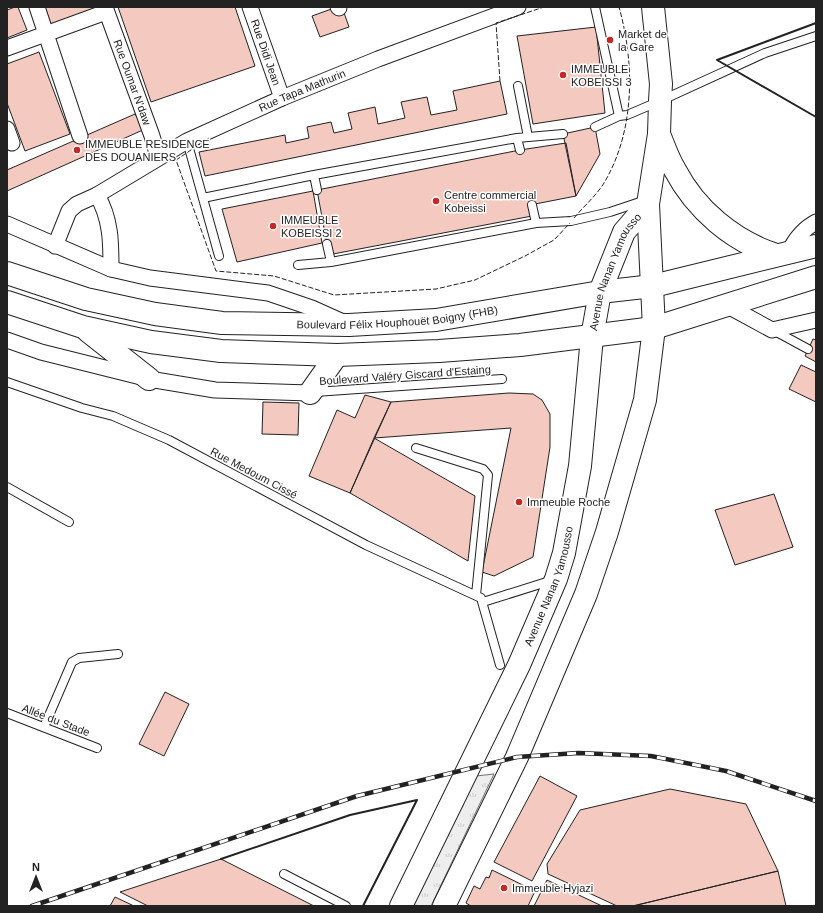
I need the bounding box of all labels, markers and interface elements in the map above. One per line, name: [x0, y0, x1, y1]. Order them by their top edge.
street label: Rue Didi Jean: [249, 18, 283, 87]
place label: Market de la Gare: [618, 28, 667, 53]
marker: Market de la Gare: [605, 35, 615, 45]
street label: Rue Oumar N'daw: [111, 38, 153, 127]
place label: IMMEUBLE KOBEISSI 3: [571, 63, 632, 88]
street label: Rue Tapa Mathurin: [257, 67, 347, 114]
marker: IMMEUBLE KOBEISSI 3: [558, 70, 568, 80]
place label: IMMEUBLE RESIDENCE DES DOUANIERS: [85, 138, 210, 163]
marker: IMMEUBLE RESIDENCE DES DOUANIERS: [72, 145, 82, 155]
place label: Centre commercial Kobeissi: [444, 189, 536, 214]
marker: Centre commercial Kobeissi: [431, 196, 441, 206]
street label: Avenue Nanan Yamousso: [587, 211, 643, 332]
place label: IMMEUBLE KOBEISSI 2: [281, 214, 342, 239]
marker: IMMEUBLE KOBEISSI 2: [268, 221, 278, 231]
street label: Boulevard Félix Houphouët Boigny (FHB): [296, 304, 499, 331]
street label: Boulevard Valéry Giscard d'Estaing: [319, 363, 491, 387]
street label: Rue Medoum Cissé: [209, 445, 299, 501]
place label: Immeuble Roche: [527, 496, 610, 508]
marker: Immeuble Roche: [514, 497, 524, 507]
street label: Avenue Nanan Yamousso: [522, 525, 575, 648]
street label: Allée du Stade: [20, 702, 92, 738]
north arrow: [16, 857, 56, 897]
text: N: [32, 861, 40, 873]
place label: Immeuble Hyjazi: [512, 882, 593, 894]
marker: Immeuble Hyjazi: [499, 883, 509, 893]

